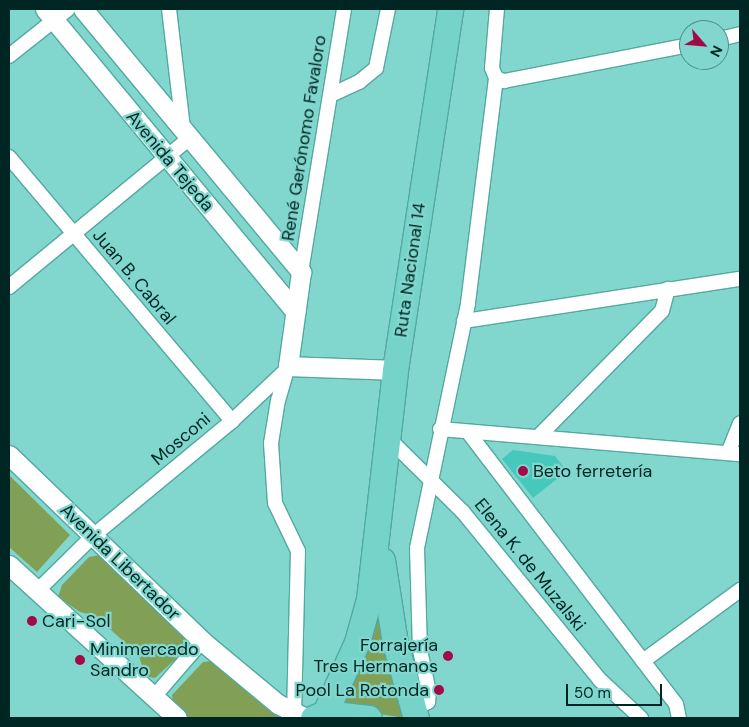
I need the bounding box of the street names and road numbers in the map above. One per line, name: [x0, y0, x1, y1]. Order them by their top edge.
street label: René Gerónomo Favaloro: [277, 34, 331, 242]
street label: Avenida Tejeda: [121, 106, 219, 216]
street label: Ruta Nacional 14: [390, 201, 430, 339]
street label: Juan B. Cabral: [88, 225, 180, 329]
street label: Mosconi: [147, 408, 215, 470]
street label: Elena K. de Muzalski: [470, 494, 590, 636]
street label: Avenida Libertador: [56, 499, 184, 625]

